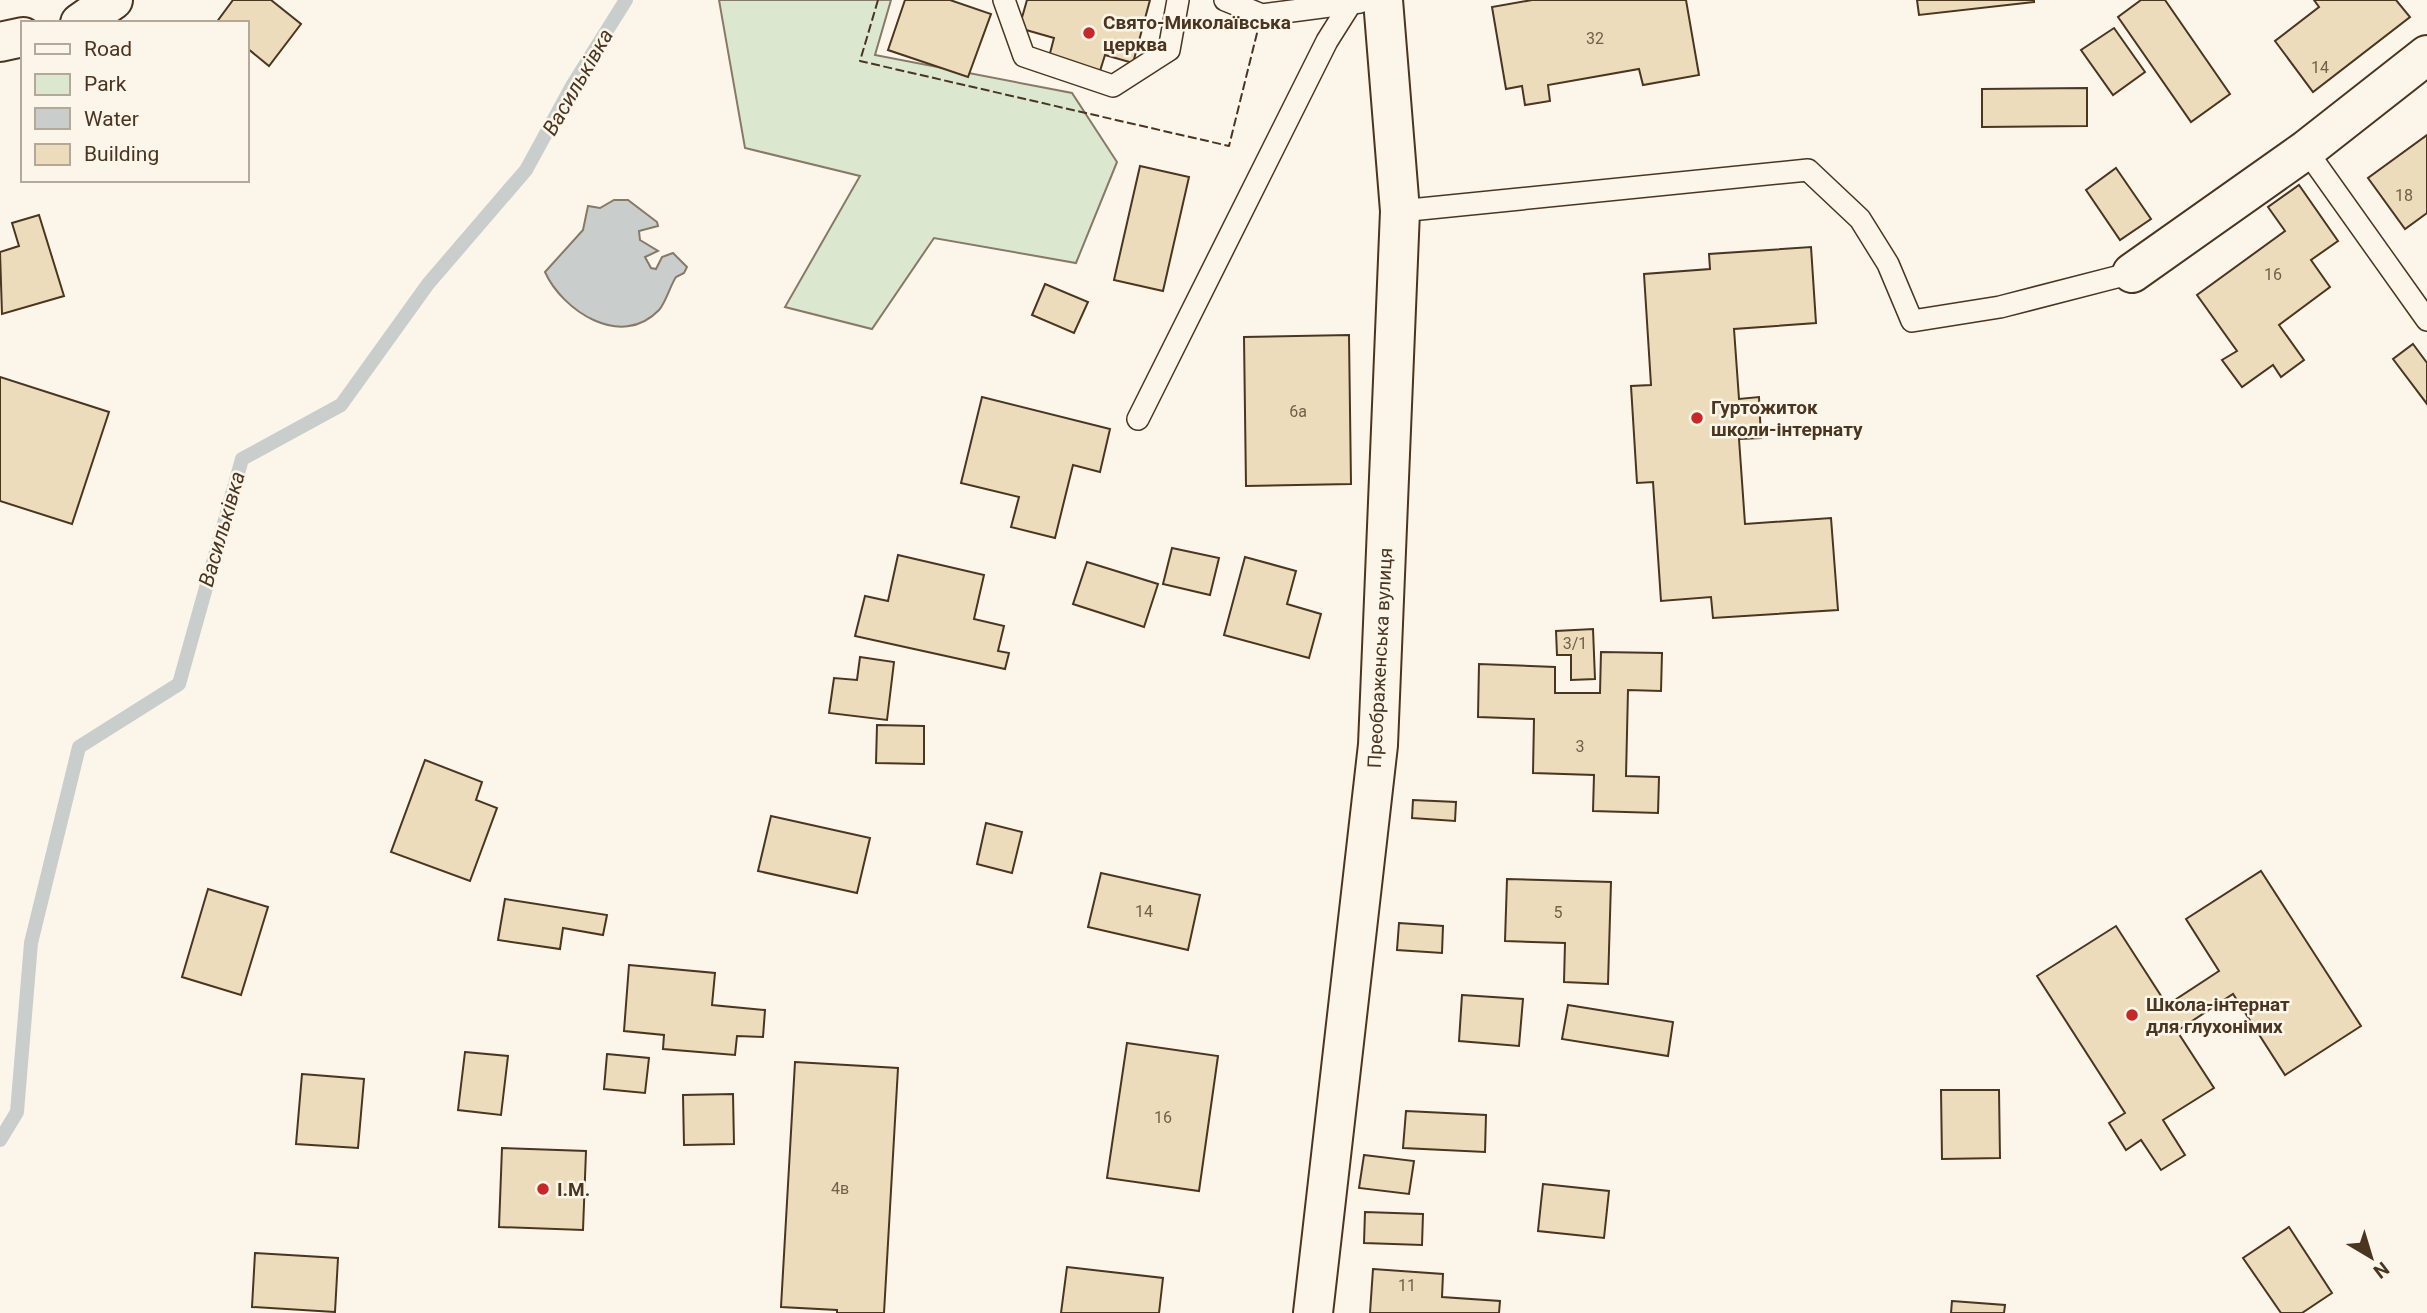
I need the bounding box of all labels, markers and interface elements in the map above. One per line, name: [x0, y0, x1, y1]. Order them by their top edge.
place label: Свято-Миколаївська церква: [1103, 11, 1291, 56]
legend: [21, 21, 248, 182]
water label: Васильківка: [538, 25, 618, 139]
marker: Свято-Миколаївська церква: [1081, 25, 1097, 41]
house number: 32: [1586, 29, 1604, 48]
text: Road: [84, 37, 132, 61]
house number: 14: [2311, 58, 2329, 77]
text: Park: [84, 72, 127, 96]
text: Water: [84, 107, 139, 131]
text: Building: [84, 142, 159, 166]
house number: 18: [2395, 186, 2413, 205]
house number: 16: [2264, 265, 2282, 284]
place label: Гуртожиток школи-інтернату: [1711, 396, 1863, 441]
house number: 6а: [1289, 402, 1307, 421]
marker: Гуртожиток школи-інтернату: [1689, 410, 1705, 426]
water label: Васильківка: [194, 469, 250, 589]
street label: Преображенська вулиця: [1363, 547, 1397, 769]
house number: 3/1: [1563, 634, 1587, 653]
house number: 3: [1576, 737, 1585, 756]
house number: 14: [1135, 902, 1153, 921]
house number: 5: [1554, 903, 1563, 922]
place label: Школа-інтернат для глухонімих: [2146, 993, 2290, 1038]
marker: Школа-інтернат для глухонімих: [2124, 1007, 2140, 1023]
house number: 16: [1154, 1108, 1172, 1127]
place label: І.М.: [557, 1178, 590, 1201]
house number: 4в: [831, 1179, 849, 1198]
marker: І.М.: [535, 1181, 551, 1197]
north arrow: [2336, 1222, 2406, 1292]
text: N: [2369, 1257, 2394, 1283]
house number: 11: [1398, 1276, 1416, 1295]

